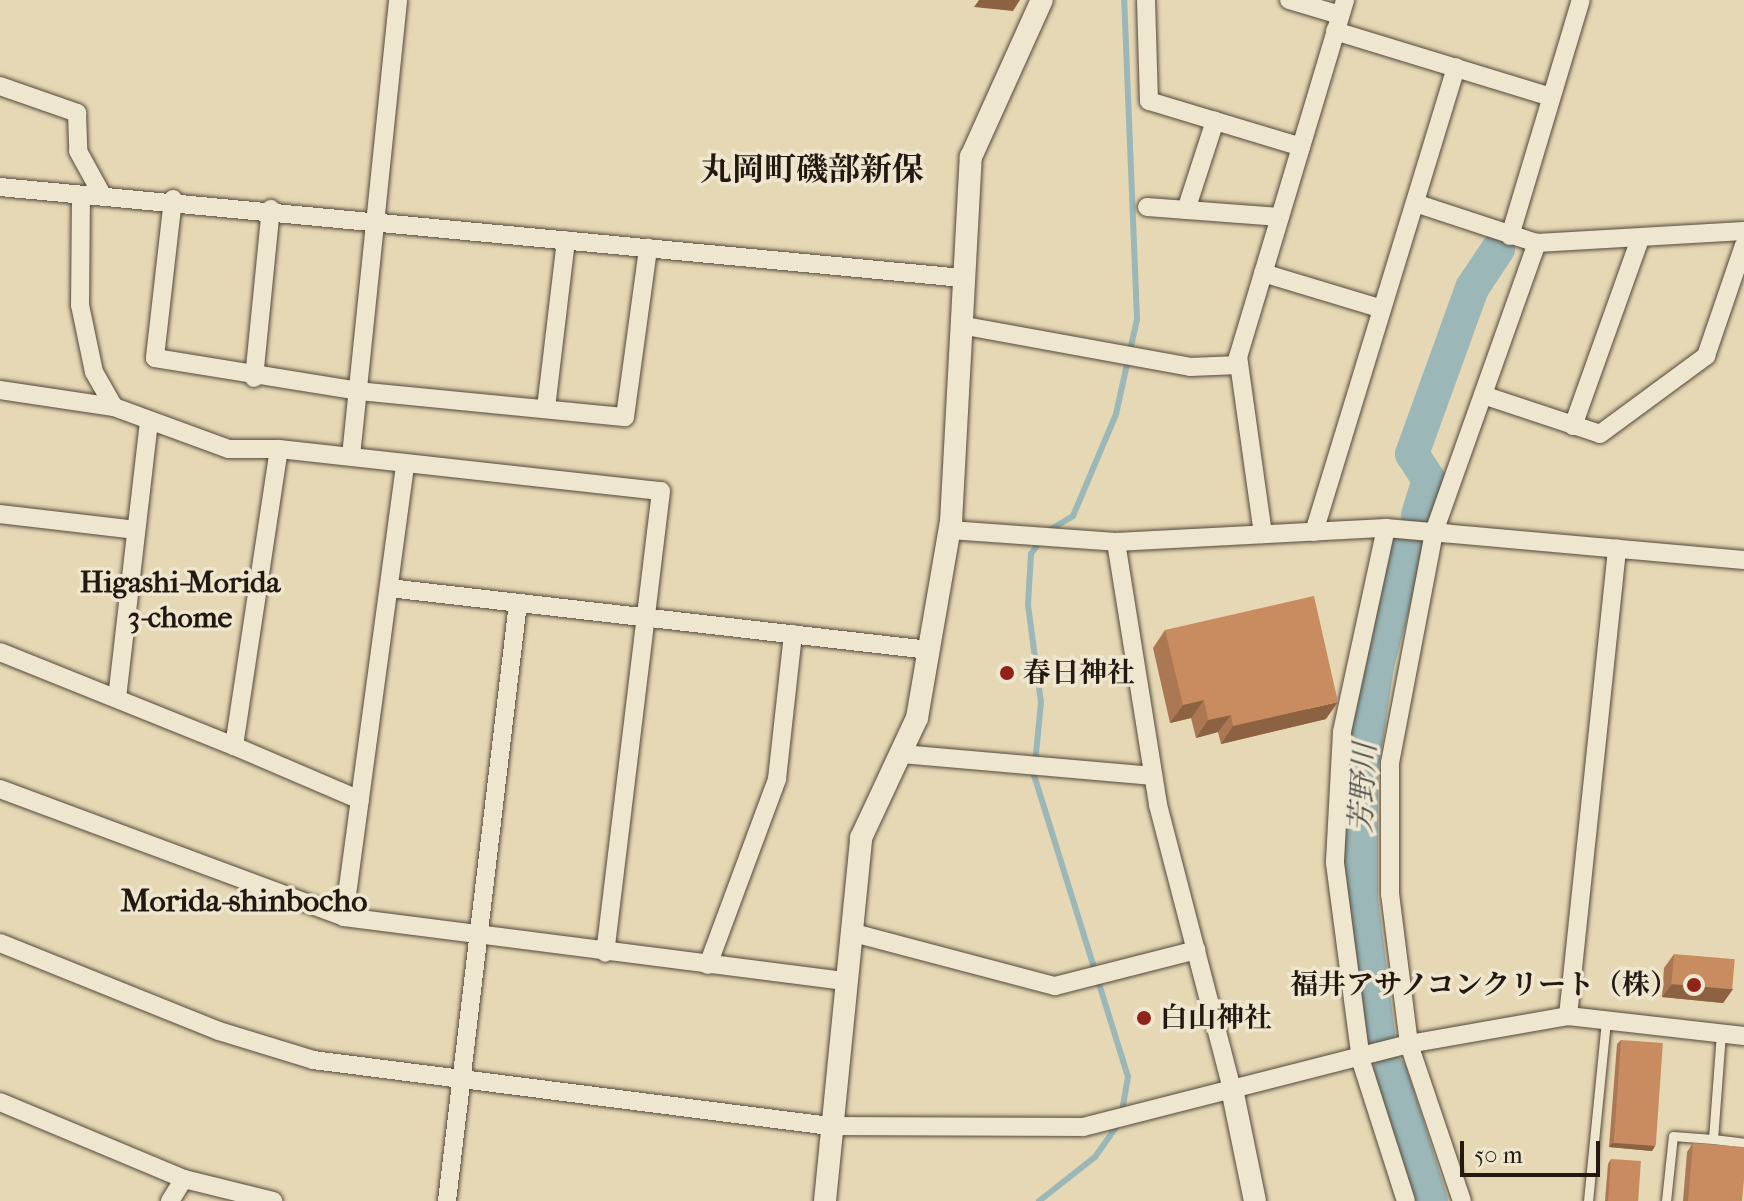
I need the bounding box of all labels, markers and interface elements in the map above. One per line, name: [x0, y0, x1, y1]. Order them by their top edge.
district label: 丸岡町磯部新保: [700, 151, 924, 189]
district label: Higashi-Morida 3-chome: [80, 565, 280, 636]
place label: 春日神社: [1023, 656, 1135, 690]
marker: 春日神社: [998, 664, 1016, 682]
water label: 芳野川: [1344, 742, 1384, 834]
district label: Morida-shinbocho: [121, 882, 367, 920]
place label: 福井アサノコンクリート（株）: [1286, 968, 1678, 1002]
marker: 福井アサノコンクリート（株）: [1685, 976, 1703, 994]
place label: 白山神社: [1160, 1001, 1272, 1035]
marker: 白山神社: [1135, 1009, 1153, 1027]
scale bar: [1464, 1125, 1604, 1175]
text: 50 m: [1474, 1141, 1523, 1169]

